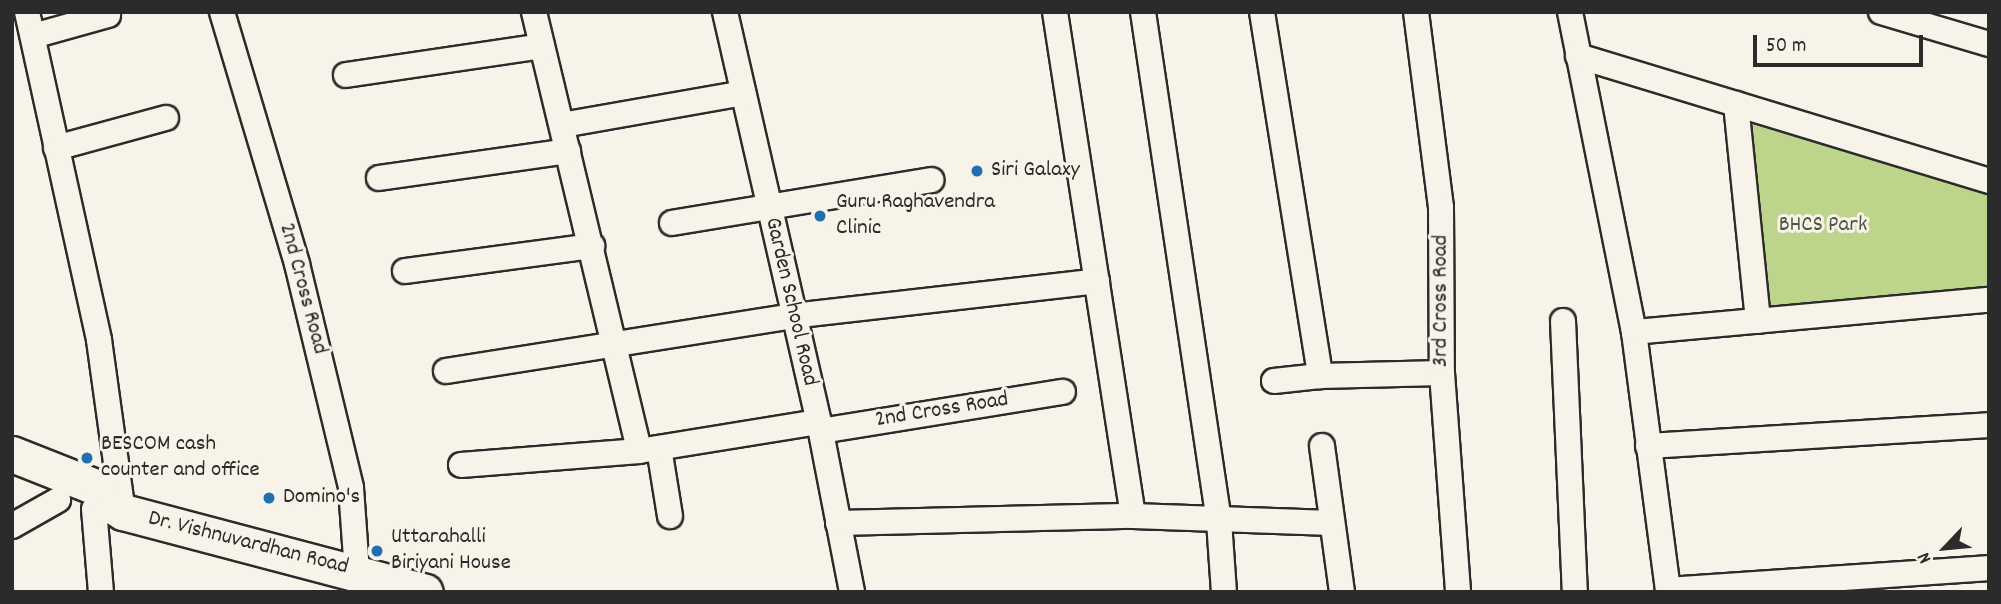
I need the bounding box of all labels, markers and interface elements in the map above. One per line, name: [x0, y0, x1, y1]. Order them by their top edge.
scale bar: [1756, 21, 1926, 65]
text: 50 m: [1766, 32, 1806, 62]
place label: Siri Galaxy: [991, 157, 1080, 185]
marker: Siri Galaxy: [969, 163, 985, 179]
place label: Guru Raghavendra Clinic: [836, 189, 995, 243]
marker: Guru Raghavendra Clinic: [810, 206, 830, 226]
park label: BHCS Park: [1779, 212, 1867, 240]
street label: Garden School Road: [757, 215, 823, 389]
street label: 2nd Cross Road: [271, 220, 333, 358]
street label: 3rd Cross Road: [1428, 235, 1456, 367]
street label: 2nd Cross Road: [873, 387, 1011, 435]
place label: BESCOM cash counter and office: [101, 431, 260, 485]
marker: BESCOM cash counter and office: [79, 450, 95, 466]
place label: Domino's: [283, 484, 360, 512]
marker: Domino's: [261, 490, 277, 506]
street label: Dr. Vishnuvardhan Road: [145, 506, 351, 582]
north arrow: [1910, 513, 1980, 583]
place label: Uttarahalli Biriyani House: [391, 524, 511, 578]
marker: Uttarahalli Biriyani House: [369, 543, 385, 559]
text: N: [1911, 547, 1940, 568]

